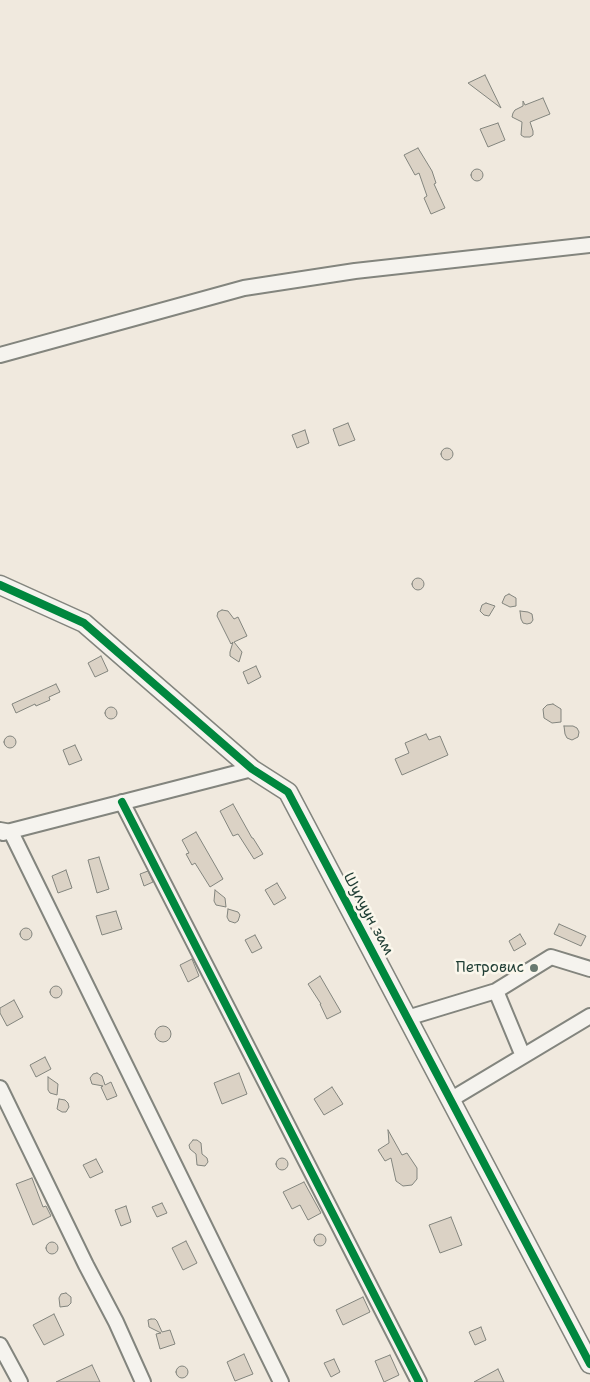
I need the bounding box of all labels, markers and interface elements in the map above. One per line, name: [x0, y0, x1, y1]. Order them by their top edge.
street label: Шулуун зам: [339, 870, 397, 958]
place label: Петровис: [456, 959, 524, 977]
marker: Петровис: [528, 962, 540, 974]

